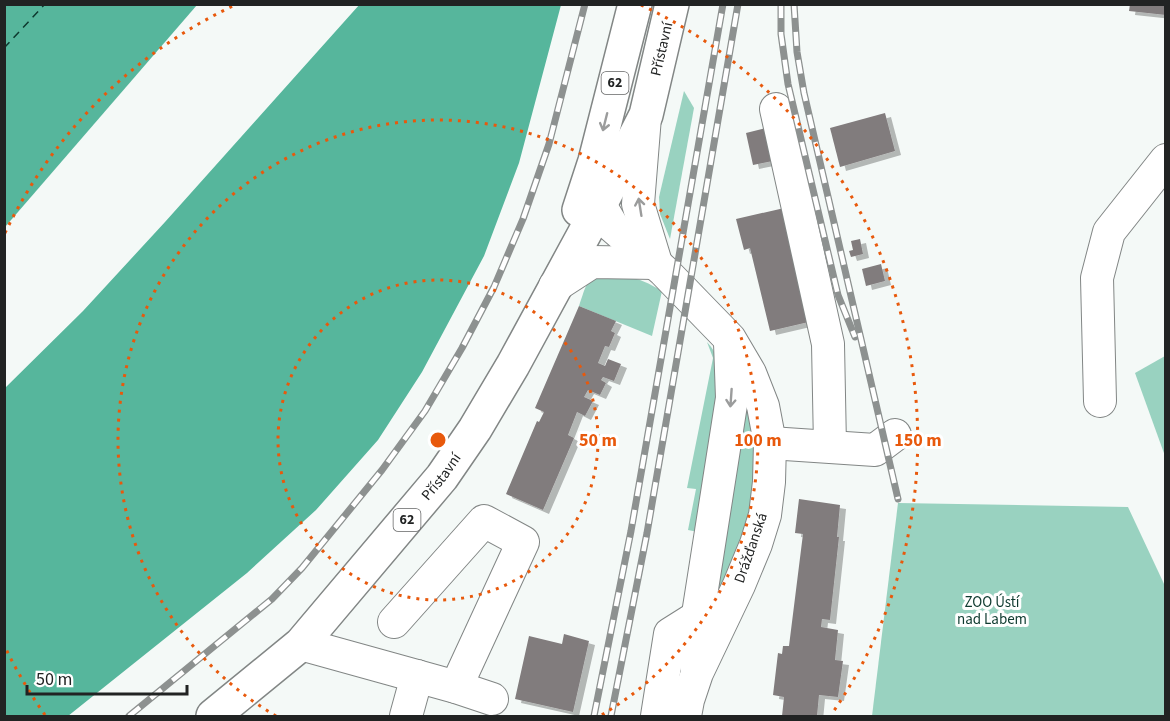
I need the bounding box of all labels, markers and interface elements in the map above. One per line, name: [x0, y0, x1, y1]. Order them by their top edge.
street label: Přístavní: [645, 19, 678, 78]
road number: 62: [602, 72, 628, 94]
one-way arrow: [599, 112, 610, 131]
one-way arrow: [635, 197, 646, 217]
one-way arrow: [726, 387, 737, 407]
text: 50 m: [579, 428, 617, 453]
text: 100 m: [734, 428, 782, 453]
text: 150 m: [894, 428, 942, 453]
centre of rings: [428, 430, 448, 450]
street label: Přístavní: [416, 448, 467, 505]
road number: 62: [394, 509, 420, 531]
street label: Drážďanská: [729, 510, 773, 586]
park label: ZOO Ústí nad Labem: [957, 592, 1027, 630]
scale bar: [27, 658, 188, 696]
text: 50 m: [36, 667, 72, 692]

